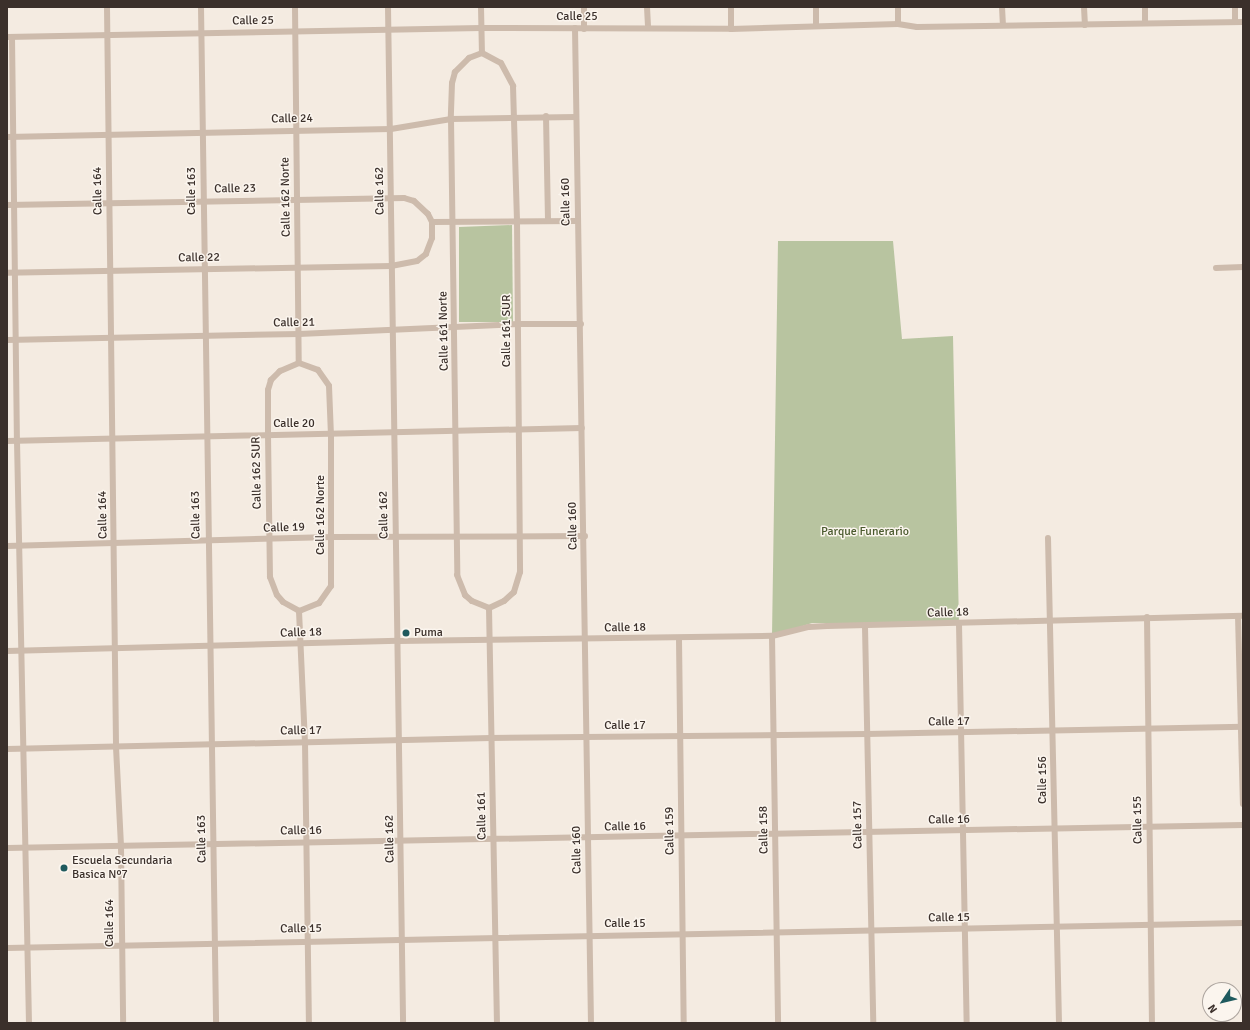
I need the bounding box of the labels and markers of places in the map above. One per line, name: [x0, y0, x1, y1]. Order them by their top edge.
place label: Puma: [414, 626, 443, 640]
marker: Puma: [401, 628, 411, 638]
place label: Escuela Secundaria Basica Nº7: [72, 854, 172, 882]
marker: Escuela Secundaria Basica Nº7: [59, 863, 69, 873]

